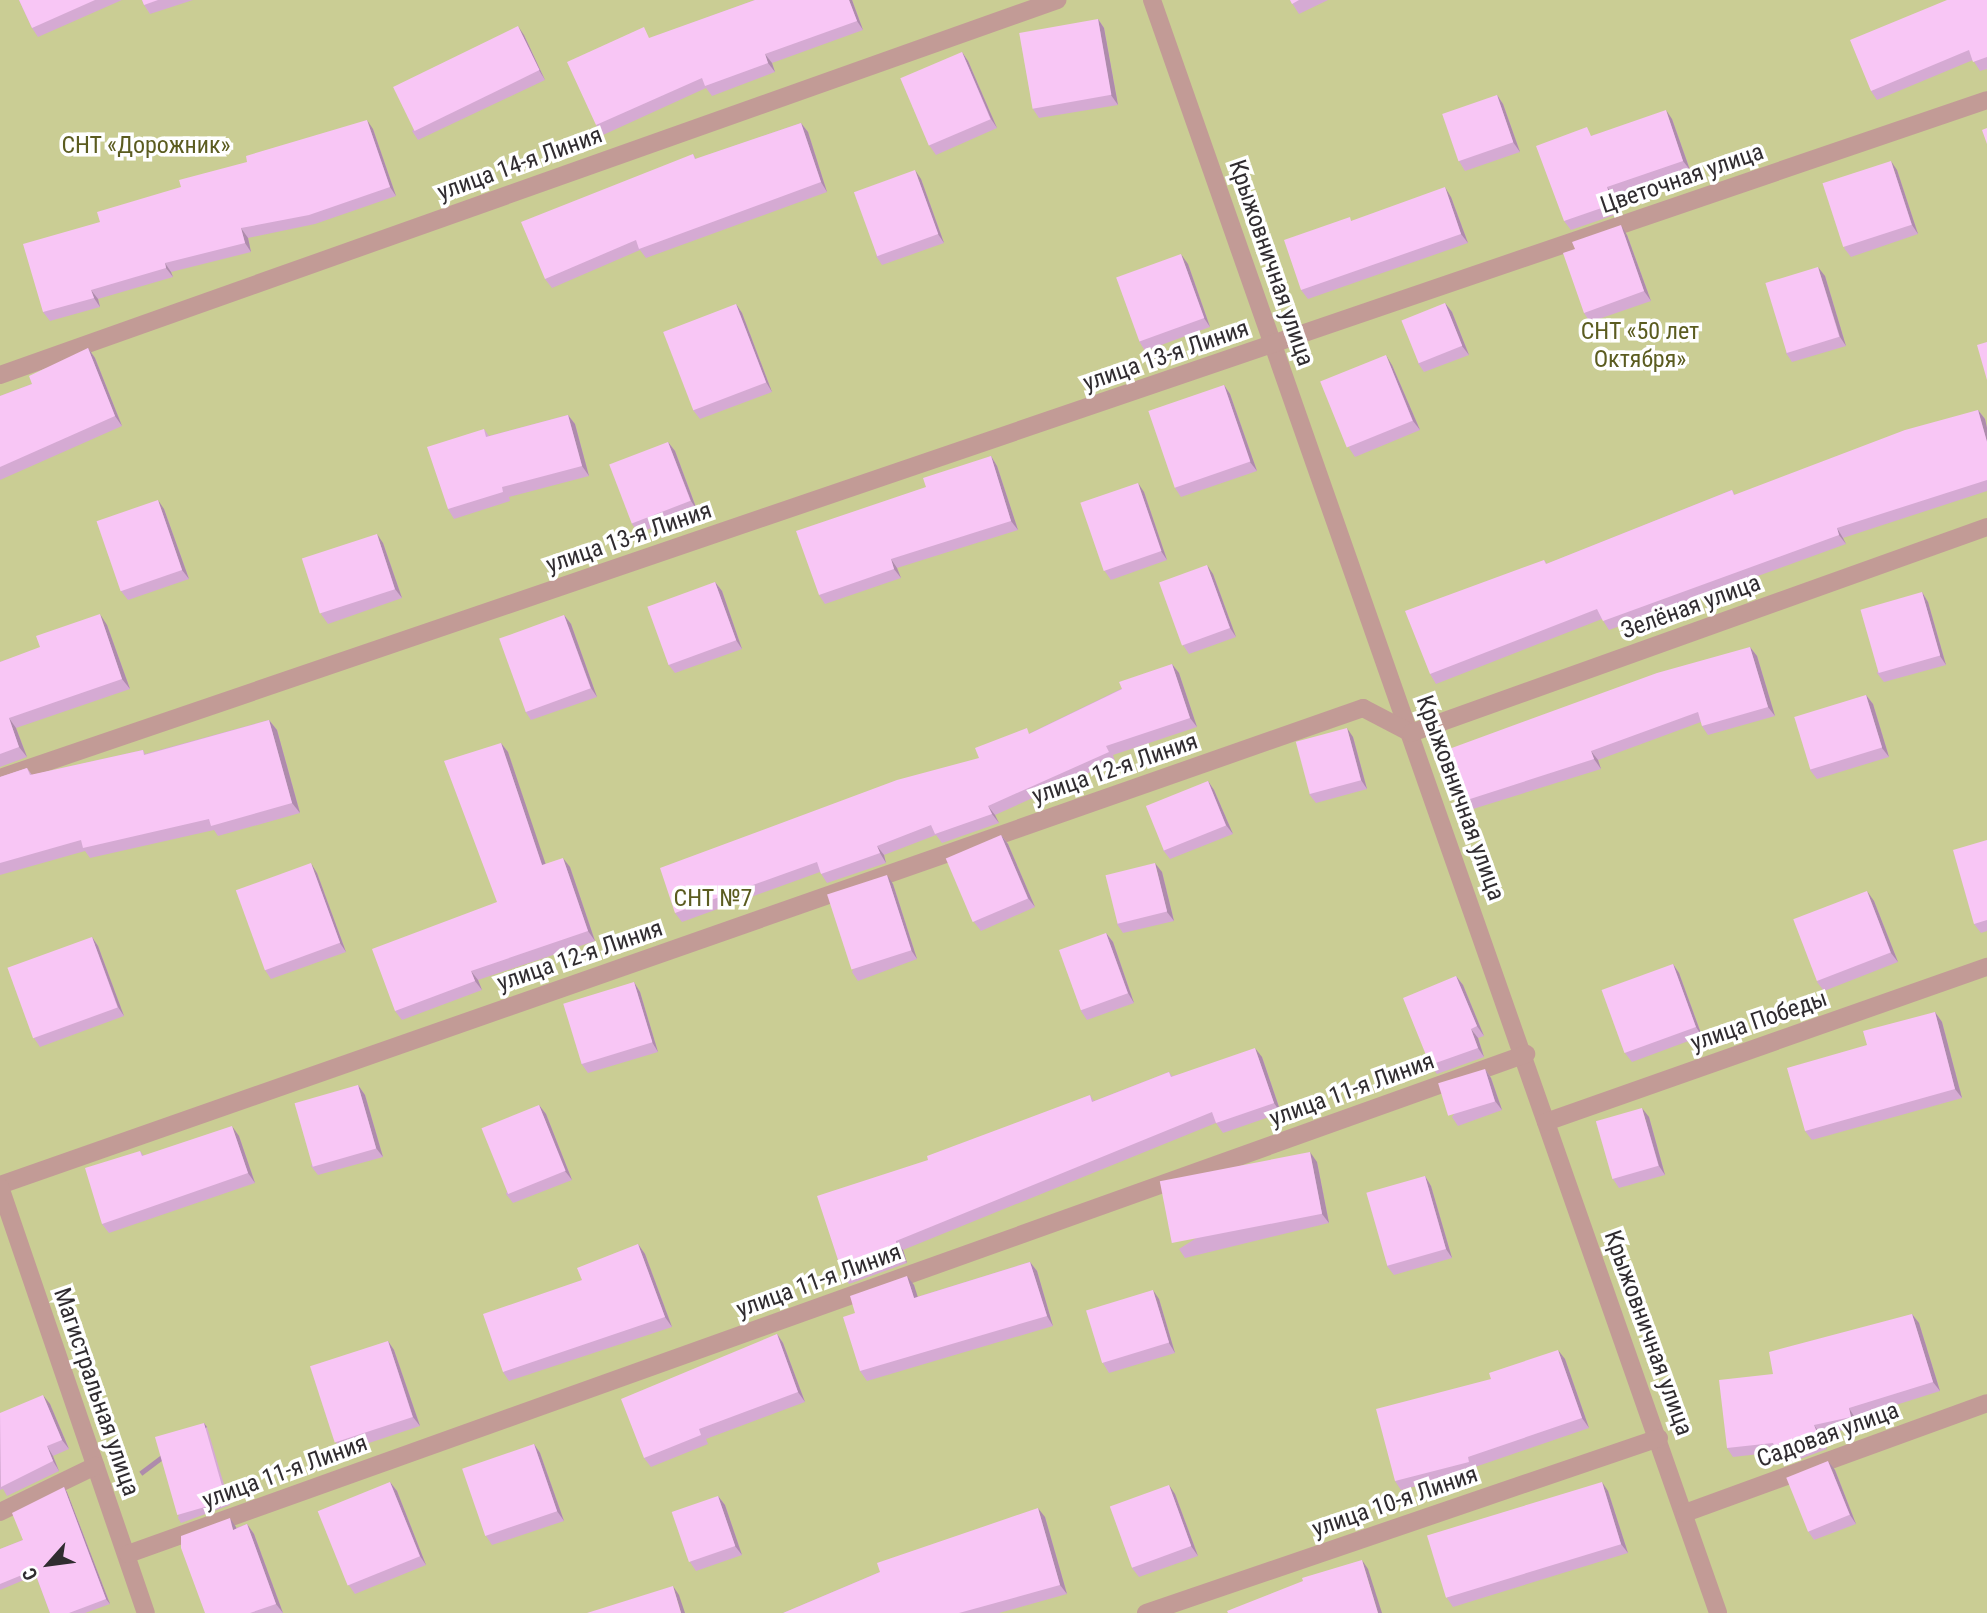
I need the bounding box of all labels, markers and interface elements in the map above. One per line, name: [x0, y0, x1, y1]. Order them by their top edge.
street label: улица 14-я Линия: [434, 121, 606, 207]
park label: СНТ «Дорожник»: [61, 132, 231, 160]
street label: Цветочная улица: [1597, 138, 1767, 220]
street label: Крыжовничная улица: [1222, 156, 1320, 370]
street label: улица 13-я Линия: [1079, 314, 1253, 398]
park label: СНТ «50 лет Октября»: [1581, 318, 1699, 374]
street label: улица 13-я Линия: [542, 496, 716, 580]
street label: Зелёная улица: [1617, 568, 1765, 646]
street label: Крыжовничная улица: [1410, 692, 1510, 904]
street label: улица 12-я Линия: [1028, 727, 1202, 811]
park label: СНТ №7: [673, 885, 753, 913]
street label: улица 12-я Линия: [493, 914, 667, 998]
street label: улица Победы: [1687, 984, 1831, 1058]
street label: улица 11-я Линия: [1266, 1047, 1438, 1133]
street label: Крыжовничная улица: [1598, 1227, 1698, 1439]
street label: улица 11-я Линия: [733, 1238, 905, 1324]
street label: Магистральная улица: [47, 1284, 145, 1500]
street label: Садовая улица: [1753, 1396, 1903, 1474]
street label: улица 11-я Линия: [199, 1429, 371, 1515]
street label: улица 10-я Линия: [1308, 1460, 1482, 1544]
north arrow: [14, 1529, 84, 1599]
text: С: [17, 1564, 43, 1584]

